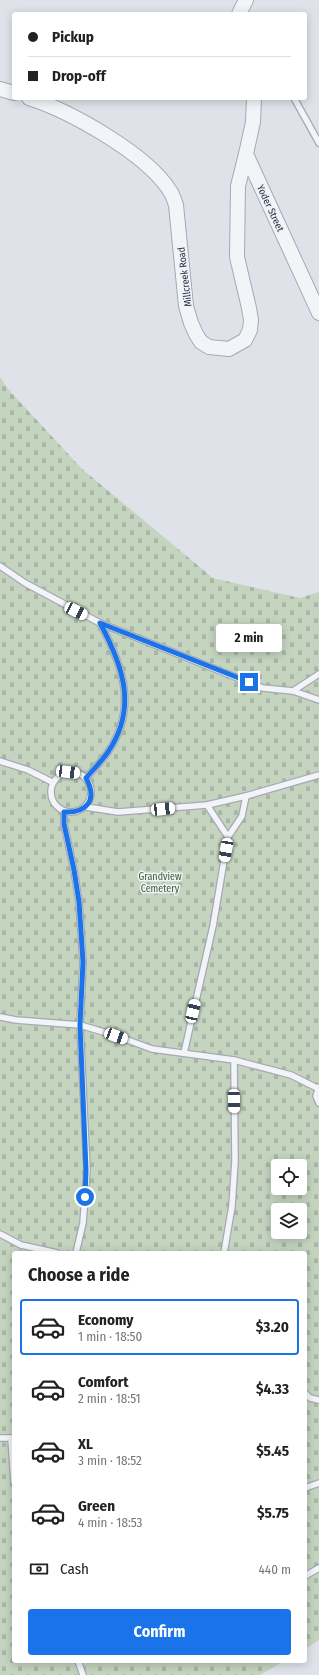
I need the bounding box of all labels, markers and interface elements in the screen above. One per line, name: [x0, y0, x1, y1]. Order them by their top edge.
text: Pickup: [52, 28, 94, 46]
text: Drop-off: [52, 67, 106, 85]
street label: Yoder Street: [254, 183, 286, 234]
street label: Millcreek Road: [175, 246, 195, 307]
car: [63, 600, 89, 622]
callout: 2 min: [216, 624, 282, 652]
text: 2 min: [235, 630, 263, 645]
route end: [240, 673, 258, 691]
car: [55, 765, 81, 779]
car: [150, 802, 176, 816]
car: [218, 837, 234, 863]
park label: Grandview Cemetery: [139, 871, 182, 895]
car: [184, 998, 202, 1024]
car: [103, 1026, 129, 1046]
car: [228, 1089, 240, 1113]
map controls: [271, 1159, 307, 1239]
button: locate: [271, 1159, 307, 1195]
route start: [76, 1188, 94, 1206]
button: layers: [271, 1203, 307, 1239]
text: Choose a ride: [28, 1264, 130, 1286]
icon: car: [30, 1309, 66, 1345]
text: Economy: [78, 1311, 133, 1329]
text: $3.20: [256, 1318, 289, 1336]
text: 1 min · 18:50: [78, 1329, 142, 1344]
icon: car: [30, 1371, 66, 1407]
text: Comfort: [78, 1373, 129, 1391]
text: $4.33: [256, 1380, 289, 1398]
text: 2 min · 18:51: [78, 1391, 141, 1406]
icon: car: [30, 1433, 66, 1469]
text: XL: [78, 1435, 93, 1453]
text: $5.45: [256, 1442, 289, 1460]
text: 3 min · 18:52: [78, 1453, 142, 1468]
icon: car: [30, 1495, 66, 1531]
text: Green: [78, 1497, 115, 1515]
text: $5.75: [257, 1504, 289, 1522]
text: 4 min · 18:53: [78, 1515, 142, 1530]
icon: cash: [28, 1558, 50, 1580]
text: Cash: [60, 1560, 89, 1578]
text: 440 m: [259, 1562, 291, 1577]
button: Confirm: [28, 1609, 291, 1655]

